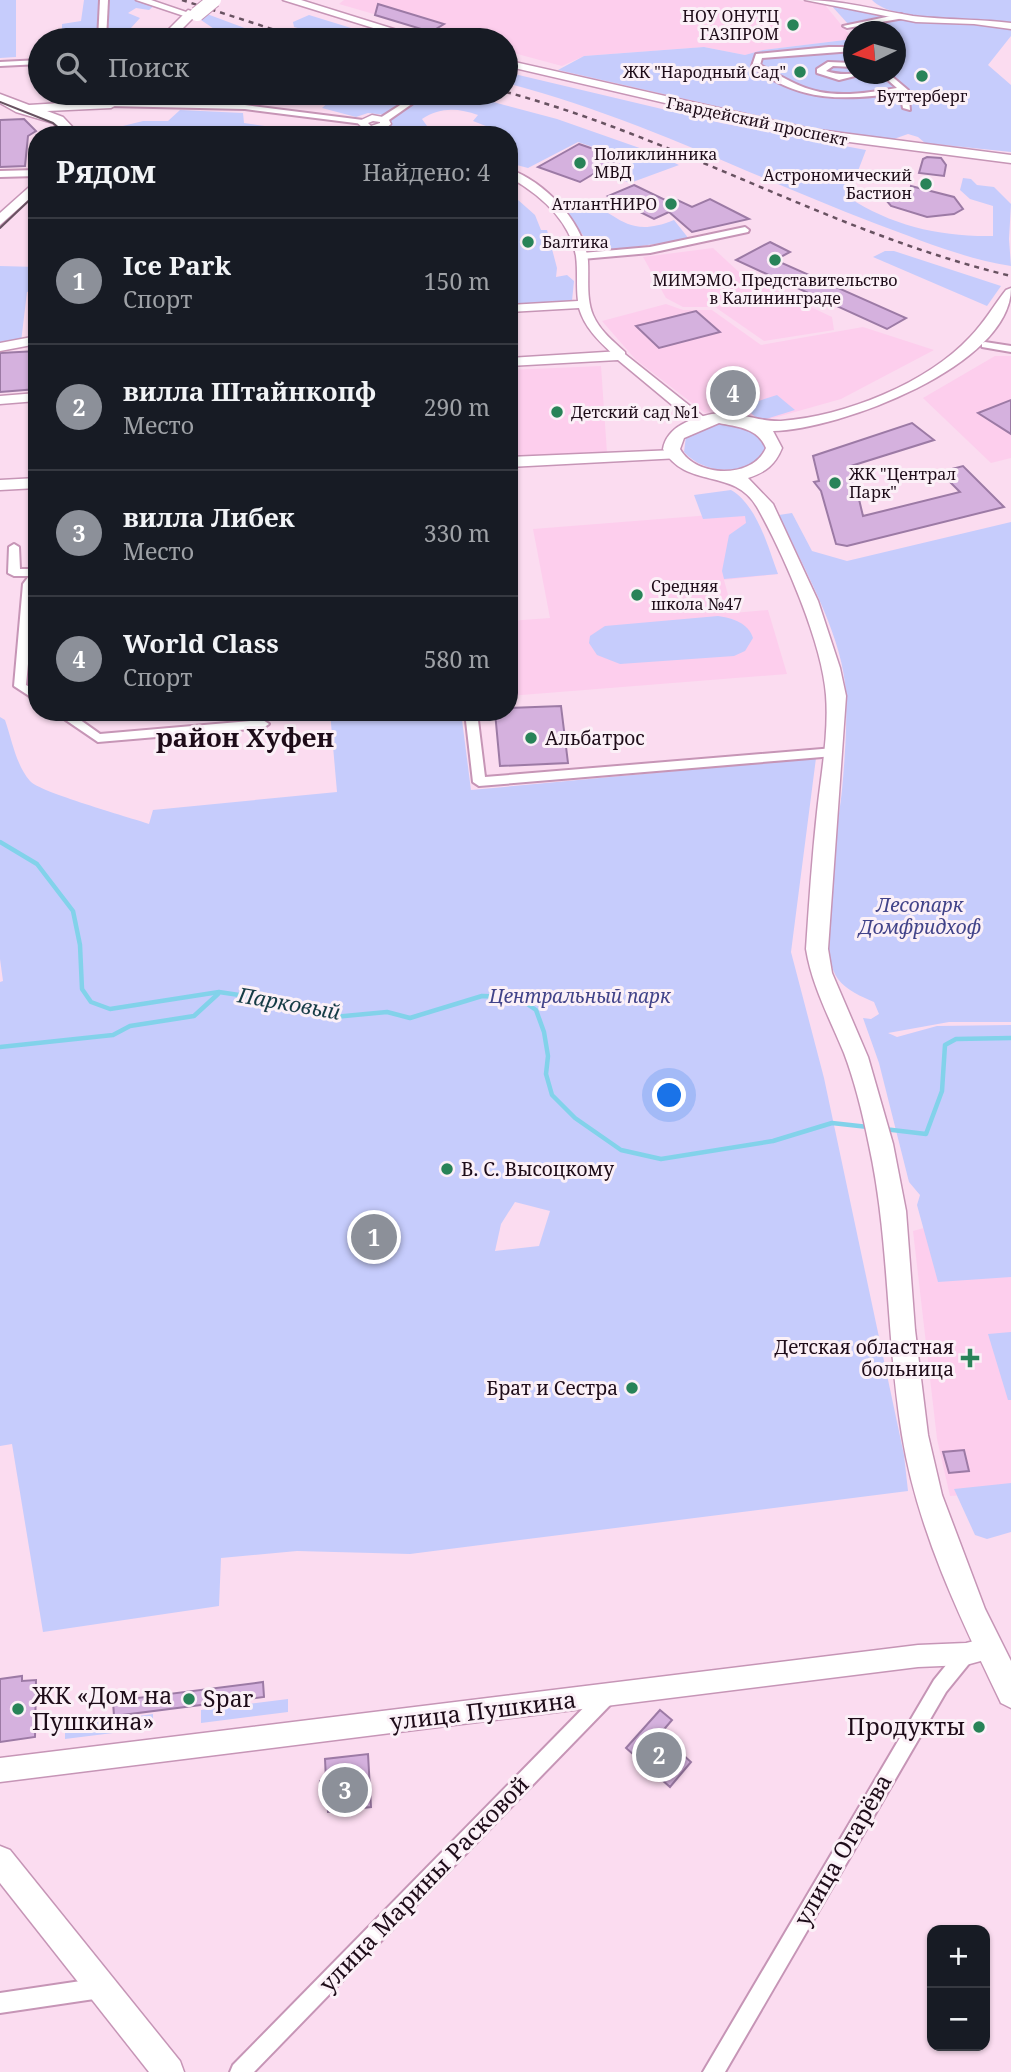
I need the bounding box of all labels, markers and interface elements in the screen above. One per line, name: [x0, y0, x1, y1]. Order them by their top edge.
place label: НОУ ОНУТЦ ГАЗПРОМ: [682, 5, 779, 45]
marker: НОУ ОНУТЦ ГАЗПРОМ: [785, 17, 801, 33]
north arrow: [843, 21, 906, 84]
search box: [28, 28, 518, 105]
icon: search: [52, 48, 90, 86]
text: Поиск: [108, 49, 189, 85]
place label: ЖК "Народный Сад": [622, 61, 786, 83]
marker: ЖК "Народный Сад": [792, 64, 808, 80]
marker: Буттерберг: [914, 68, 930, 84]
place label: Буттерберг: [877, 85, 968, 107]
street label: Гвардейский проспект: [665, 91, 850, 151]
place label: Поликлинника МВД: [594, 143, 717, 183]
text: Рядом: [56, 151, 156, 192]
marker: Поликлинника МВД: [572, 155, 588, 171]
text: Найдено: 4: [362, 156, 490, 188]
place label: Астрономический Бастион: [763, 164, 912, 204]
marker: Астрономический Бастион: [918, 176, 934, 192]
place label: АтлантНИРО: [552, 193, 657, 215]
marker: АтлантНИРО: [663, 196, 679, 212]
place label: Балтика: [542, 231, 609, 253]
marker: Балтика: [520, 234, 536, 250]
text: Ice Park: [123, 247, 231, 283]
marker: МИМЭМО. Представительство в Калининграде: [767, 252, 783, 268]
text: 1: [73, 265, 86, 297]
text: 150 m: [424, 265, 490, 297]
place label: МИМЭМО. Представительство в Калининграде: [653, 269, 898, 309]
text: Спорт: [123, 283, 192, 315]
pin: 4: [710, 367, 756, 419]
text: вилла Штайнкопф: [123, 373, 376, 409]
text: 2: [73, 391, 86, 423]
text: 290 m: [424, 391, 490, 423]
place label: Детский сад №1: [571, 401, 699, 423]
marker: Детский сад №1: [549, 404, 565, 420]
text: Место: [123, 409, 194, 441]
place label: ЖК "Централ Парк": [848, 463, 956, 503]
marker: ЖК "Централ Парк": [827, 475, 843, 491]
text: вилла Либек: [123, 499, 295, 535]
text: 3: [73, 517, 86, 549]
text: 330 m: [424, 517, 490, 549]
text: Место: [123, 535, 194, 567]
place label: Средняя школа №47: [651, 575, 742, 615]
marker: Средняя школа №47: [629, 587, 645, 603]
text: World Class: [123, 625, 279, 661]
text: 4: [73, 643, 86, 675]
text: 580 m: [424, 643, 490, 675]
text: Спорт: [123, 661, 192, 693]
district label: район Хуфен: [156, 719, 334, 755]
place label: Альбатрос: [545, 725, 645, 751]
marker: Альбатрос: [523, 730, 539, 746]
park label: Лесопарк Домфридхоф: [857, 892, 981, 940]
water label: Парковый: [235, 980, 343, 1026]
park label: Центральный парк: [488, 983, 672, 1009]
your location: [652, 1078, 686, 1112]
place label: В. С. Высоцкому: [461, 1156, 614, 1182]
marker: В. С. Высоцкому: [439, 1161, 455, 1177]
pin: 1: [351, 1211, 397, 1263]
place label: Детская областная больница: [774, 1334, 954, 1382]
marker: Детская областная больница: [960, 1348, 980, 1368]
place label: Брат и Сестра: [486, 1375, 618, 1401]
marker: Брат и Сестра: [624, 1380, 640, 1396]
place label: ЖК «Дом на Пушкина»: [31, 1679, 172, 1737]
place label: Spar: [203, 1682, 254, 1714]
street label: улица Пушкина: [388, 1683, 578, 1737]
marker: Spar: [181, 1691, 197, 1707]
marker: ЖК «Дом на Пушкина»: [10, 1701, 26, 1717]
place label: Продукты: [847, 1710, 965, 1742]
marker: Продукты: [971, 1719, 987, 1735]
pin: 2: [636, 1729, 682, 1781]
pin: 3: [322, 1764, 368, 1816]
street label: улица Марины Расковой: [311, 1768, 535, 1999]
street label: улица Огарёва: [786, 1768, 899, 1931]
map controls: [927, 1925, 990, 2051]
button: +: [927, 1925, 990, 1988]
button: −: [927, 1988, 990, 2051]

